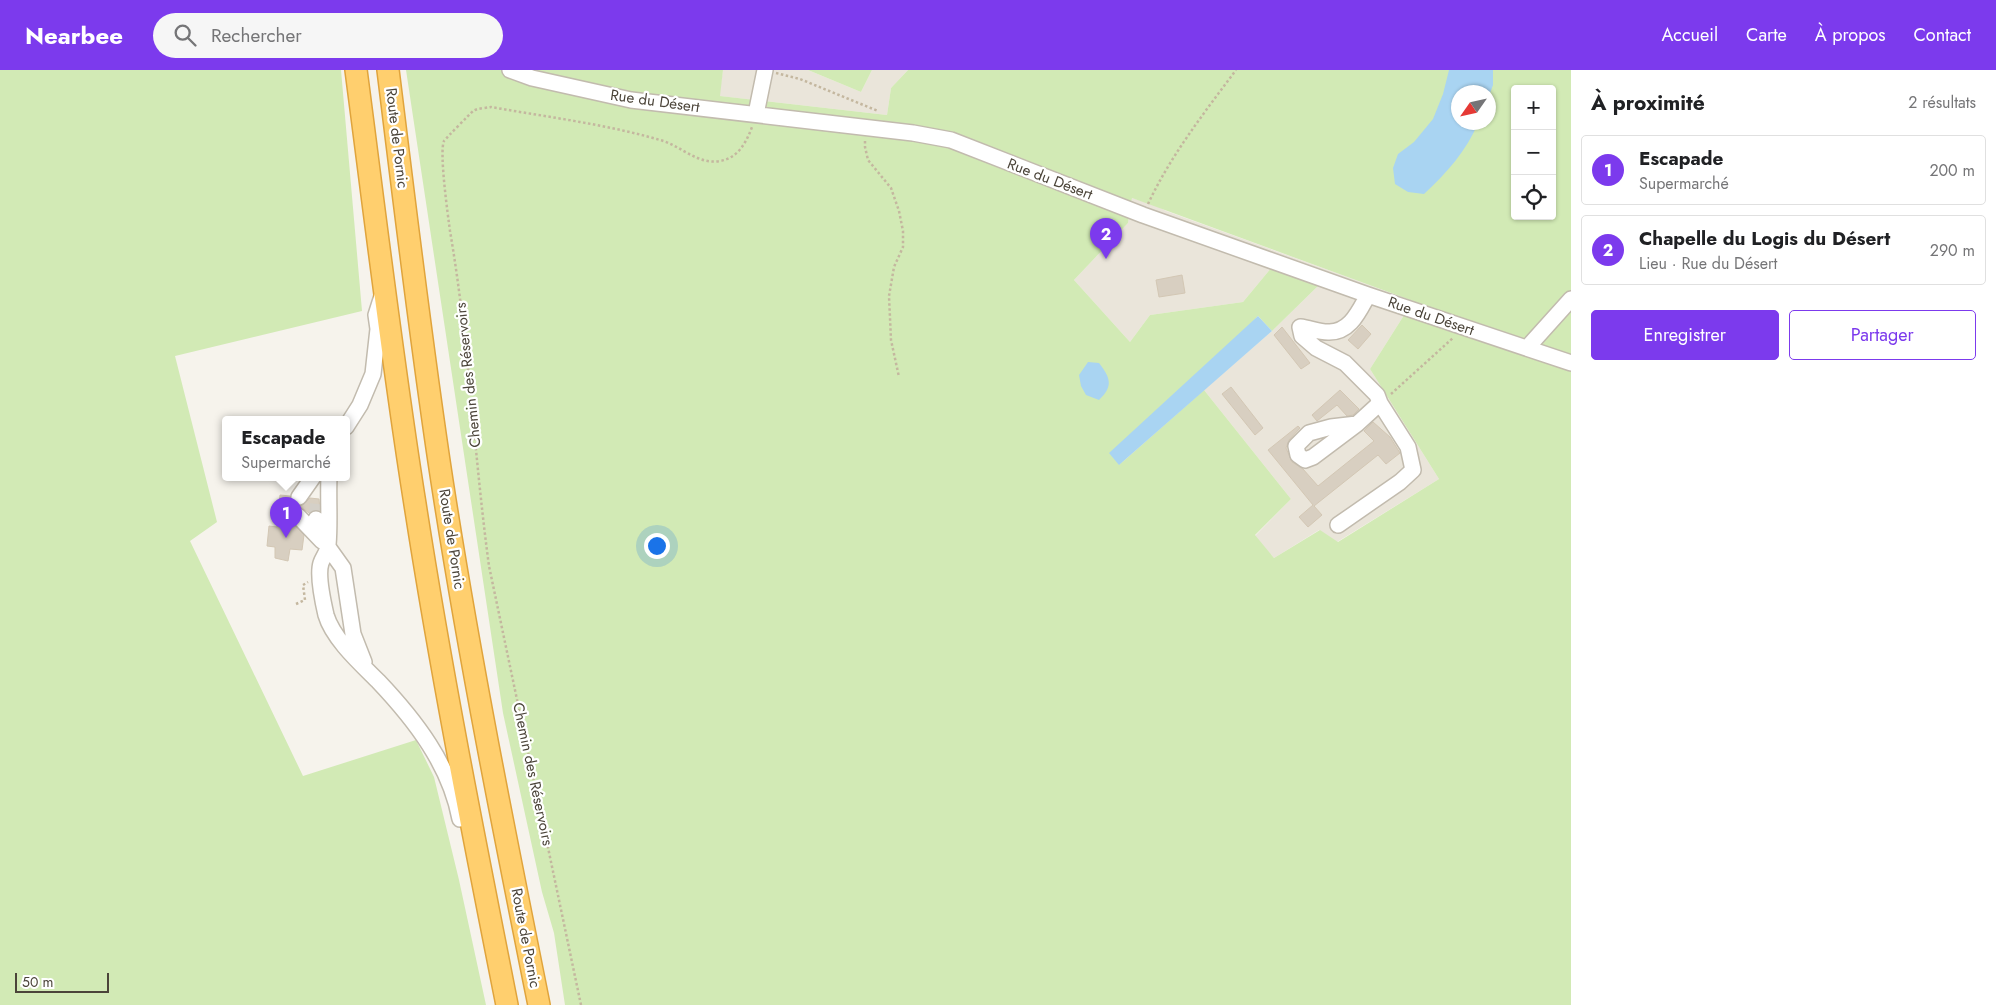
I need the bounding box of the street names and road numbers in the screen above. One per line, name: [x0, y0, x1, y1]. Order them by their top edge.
street label: Rue du Désert: [609, 84, 701, 118]
street label: Route de Pornic: [380, 86, 414, 190]
street label: Rue du Désert: [1004, 153, 1096, 206]
street label: Rue du Désert: [1385, 291, 1477, 341]
street label: Chemin des Réservoirs: [449, 301, 487, 449]
street label: Route de Pornic: [433, 487, 471, 591]
street label: Chemin des Réservoirs: [507, 700, 559, 848]
street label: Route de Pornic: [506, 886, 546, 990]

